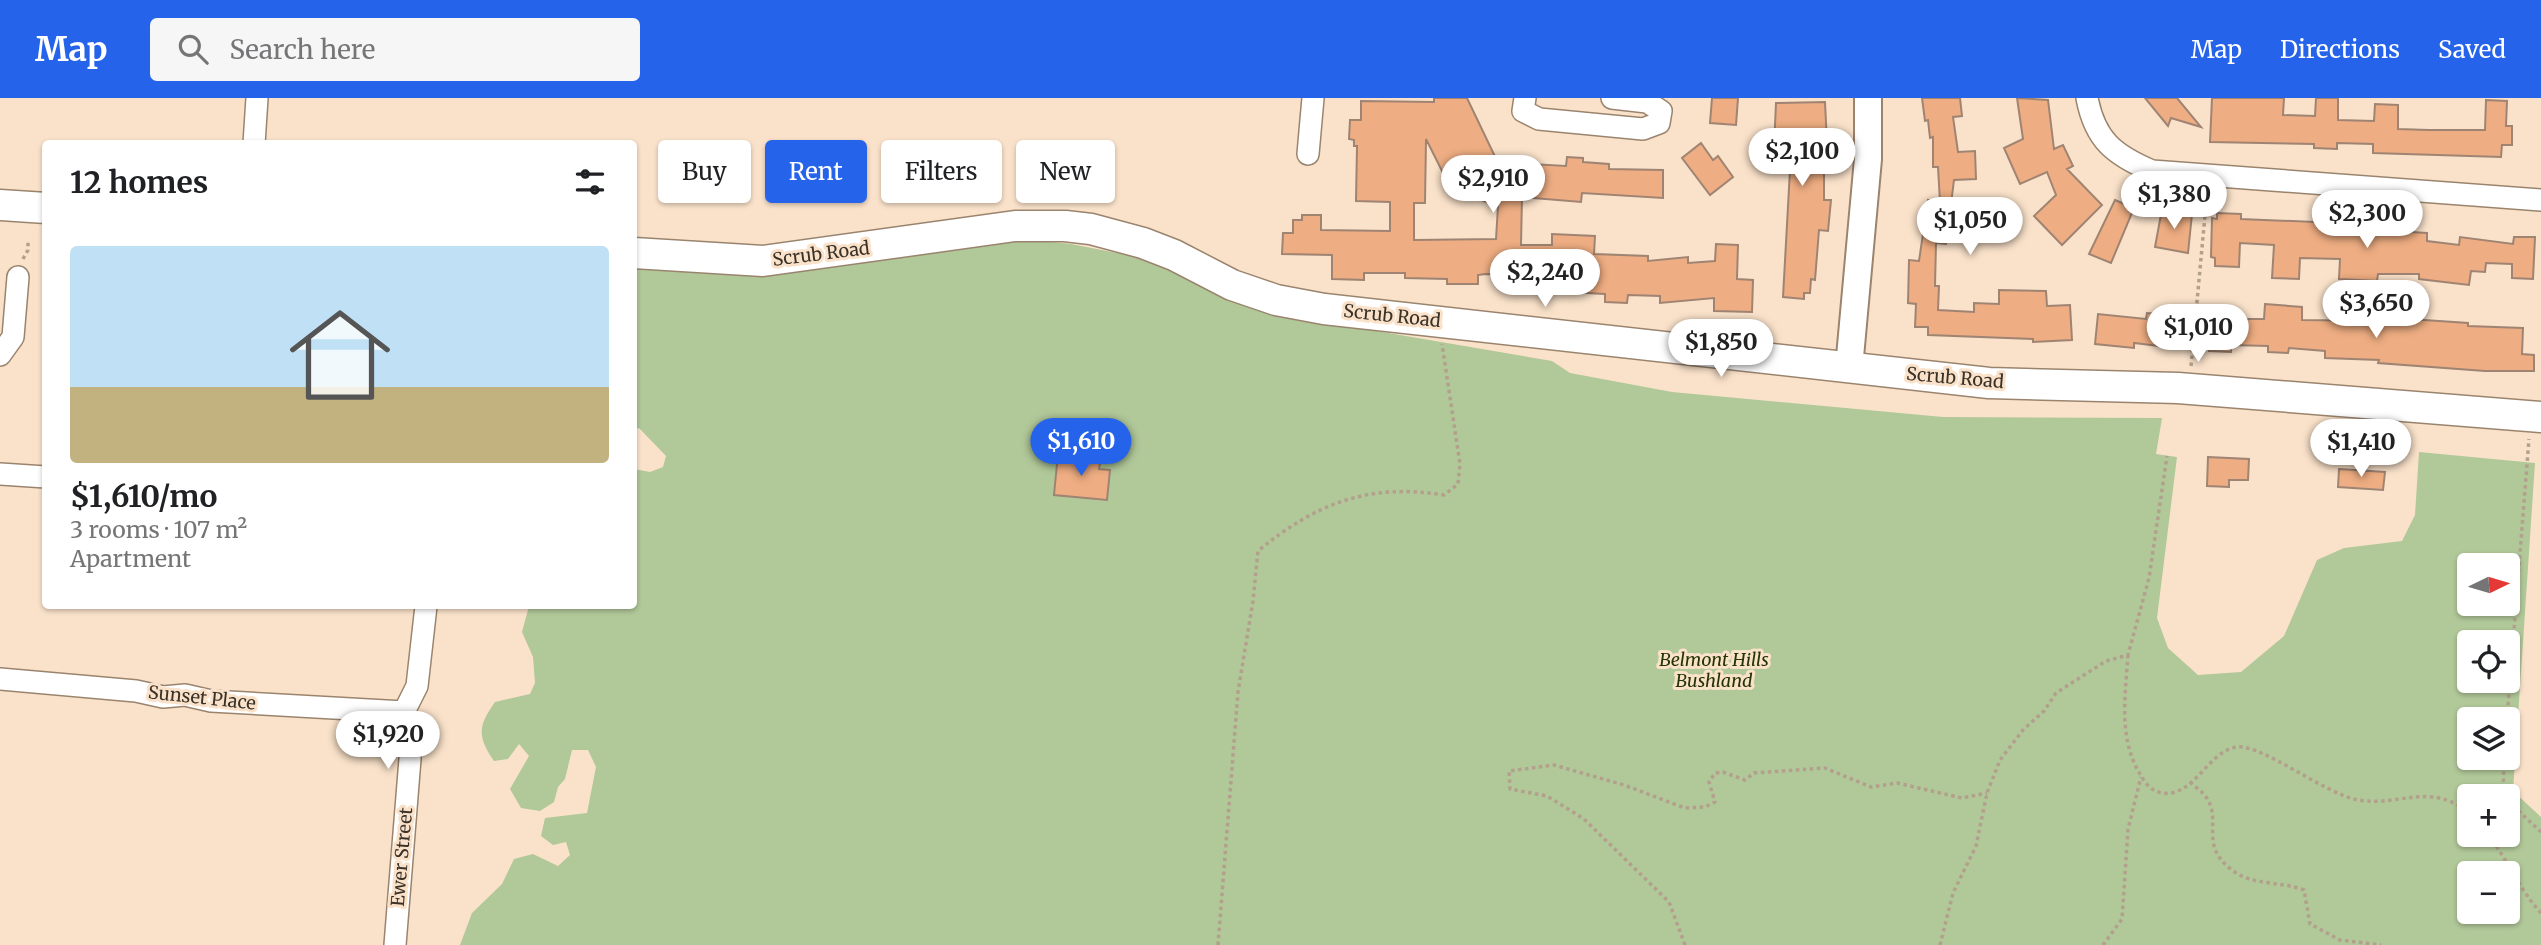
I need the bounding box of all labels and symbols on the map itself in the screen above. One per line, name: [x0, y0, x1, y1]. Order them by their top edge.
pin: $2,100: [1745, 129, 1859, 188]
pin: $2,910: [1436, 156, 1550, 215]
pin: $1,380: [2117, 172, 2231, 231]
pin: $2,300: [2310, 190, 2424, 250]
pin: $1,050: [1913, 198, 2027, 257]
street label: Scrub Road: [771, 236, 871, 271]
pin: $2,240: [1488, 250, 1602, 309]
pin: $3,650: [2319, 280, 2433, 340]
street label: Scrub Road: [1342, 299, 1442, 332]
pin: $1,010: [2141, 304, 2255, 364]
pin: $1,850: [1664, 320, 1778, 379]
street label: Scrub Road: [1905, 362, 2005, 393]
pin: $1,610: [1024, 418, 1138, 478]
pin: $1,410: [2304, 420, 2418, 479]
north arrow: [2457, 553, 2520, 616]
park label: Belmont Hills Bushland: [1659, 648, 1769, 692]
street label: Sunset Place: [147, 680, 257, 715]
pin: $1,920: [331, 712, 445, 771]
street label: Ewer Street: [386, 806, 417, 907]

